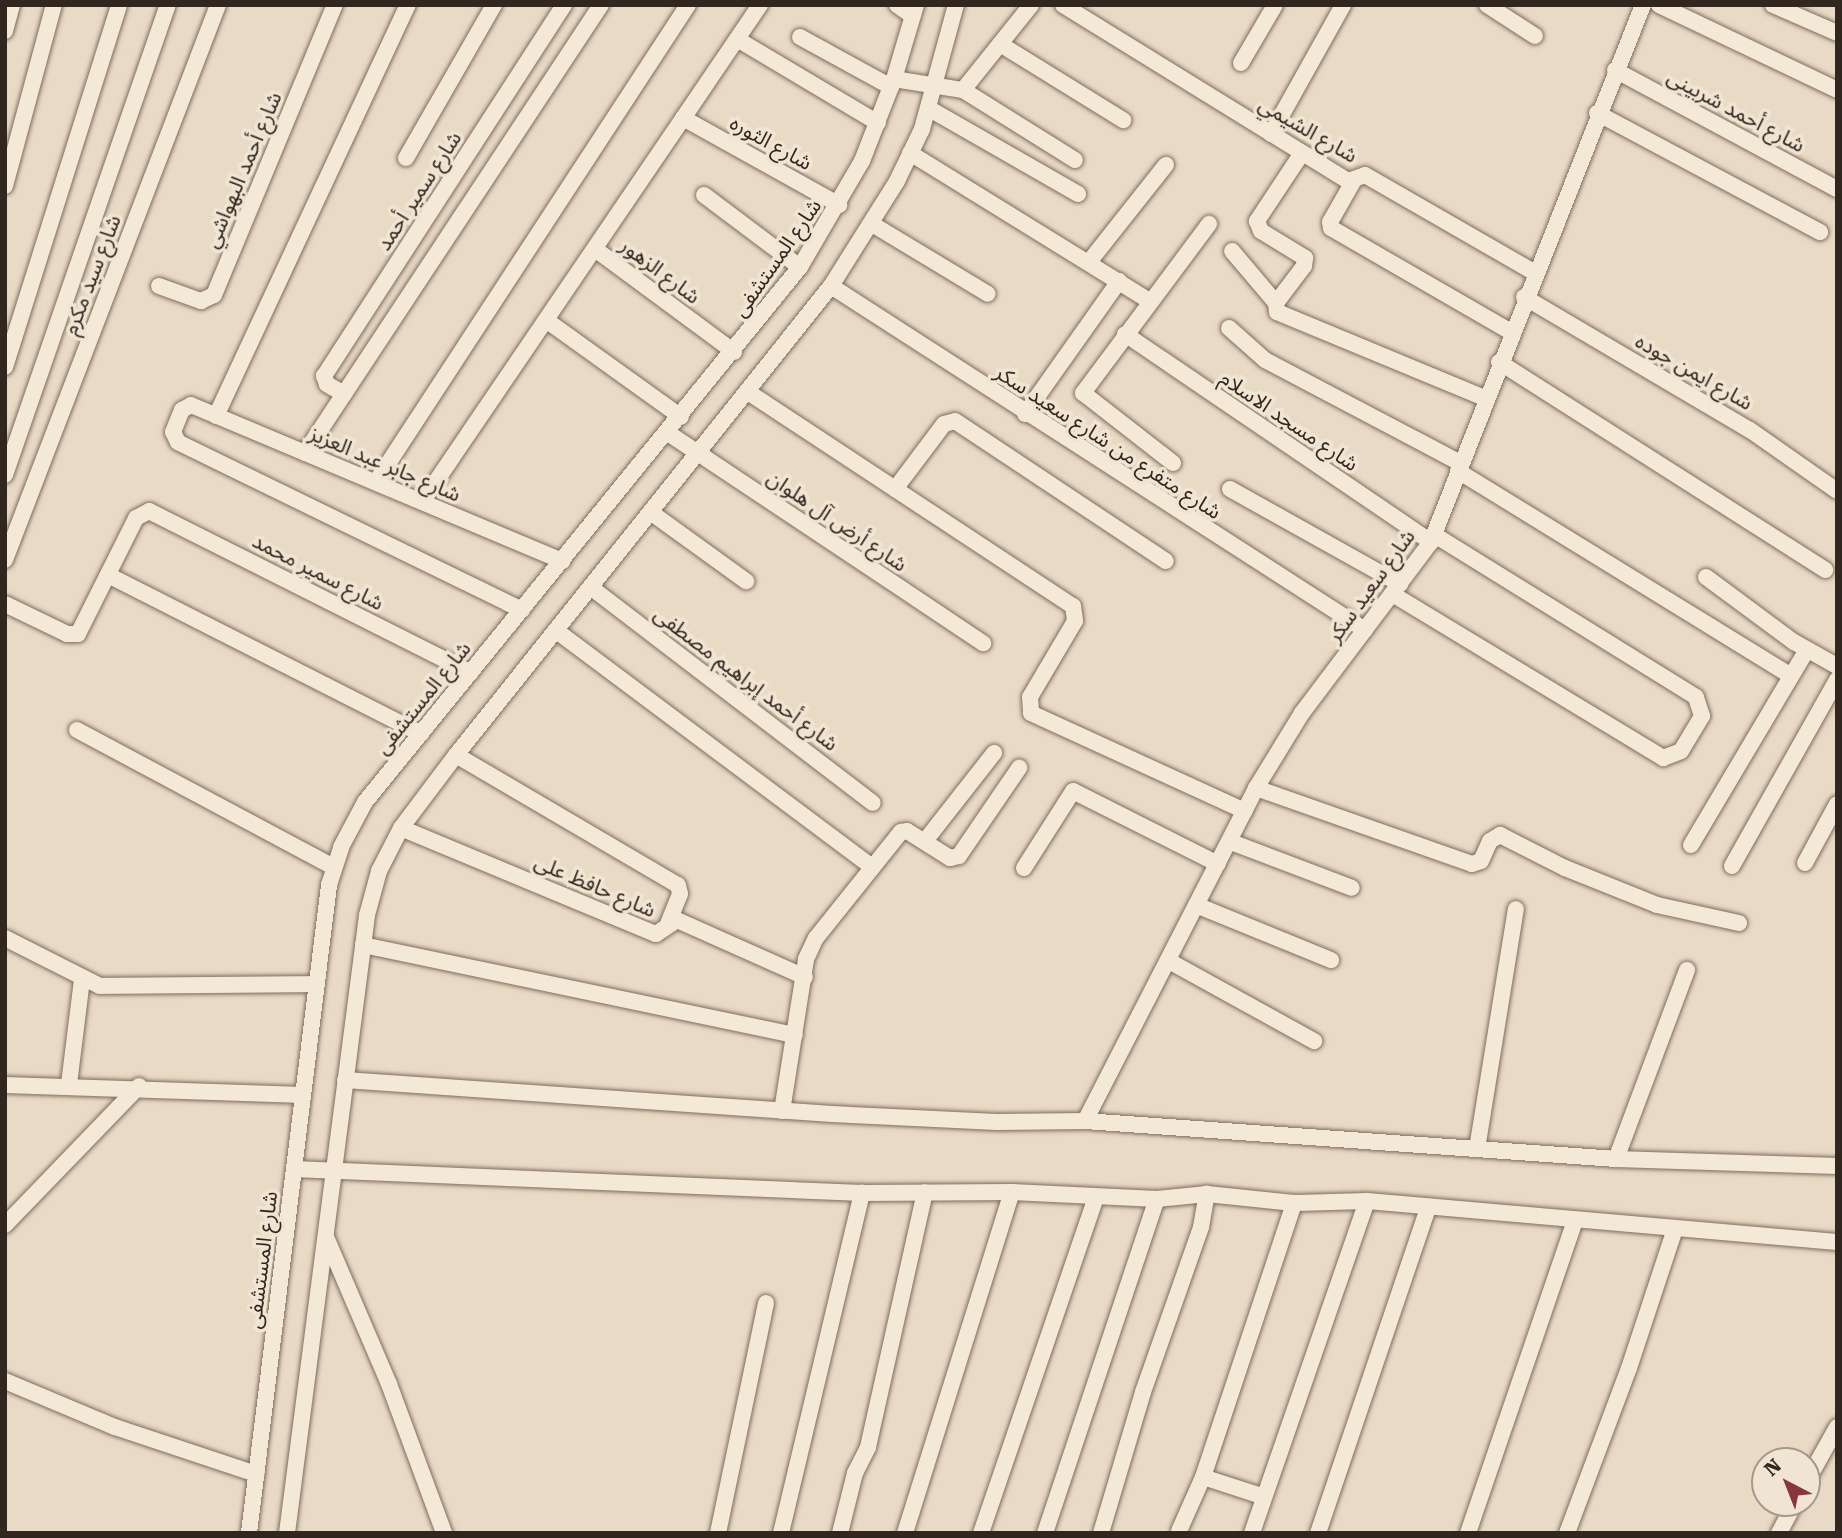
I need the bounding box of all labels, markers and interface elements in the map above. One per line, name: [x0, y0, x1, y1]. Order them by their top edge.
street label: شارع أحمد شربينى: [1663, 64, 1809, 158]
street label: شارع أحمد البهواشي: [199, 88, 287, 252]
street label: شارع الشيمي: [1254, 92, 1362, 168]
street label: شارع الثوره: [726, 110, 816, 176]
street label: شارع سمير أحمد: [371, 127, 467, 255]
street label: شارع المستشفى: [727, 194, 827, 322]
street label: شارع سيد مكرم: [58, 212, 126, 338]
street label: شارع الزهور: [615, 233, 705, 309]
street label: شارع ايمن جوده: [1631, 328, 1757, 416]
street label: شارع متفرع من شارع سعيد سكر: [990, 359, 1226, 525]
street label: شارع مسجد الاسلام: [1215, 365, 1363, 477]
street label: شارع جابر عبد العزيز: [306, 421, 464, 507]
street label: شارع أرض آل هلوان: [762, 465, 912, 577]
street label: شارع سعيد سكر: [1322, 525, 1420, 647]
street label: شارع سمير محمد: [248, 528, 388, 616]
street label: شارع أحمد إبراهيم مصطفى: [649, 601, 843, 757]
street label: شارع المستشفى: [370, 636, 476, 760]
street label: شارع حافظ على: [531, 849, 659, 923]
street label: شارع المستشفى: [241, 1190, 283, 1330]
north arrow: [1751, 1447, 1821, 1517]
text: N: [1760, 1454, 1786, 1481]

